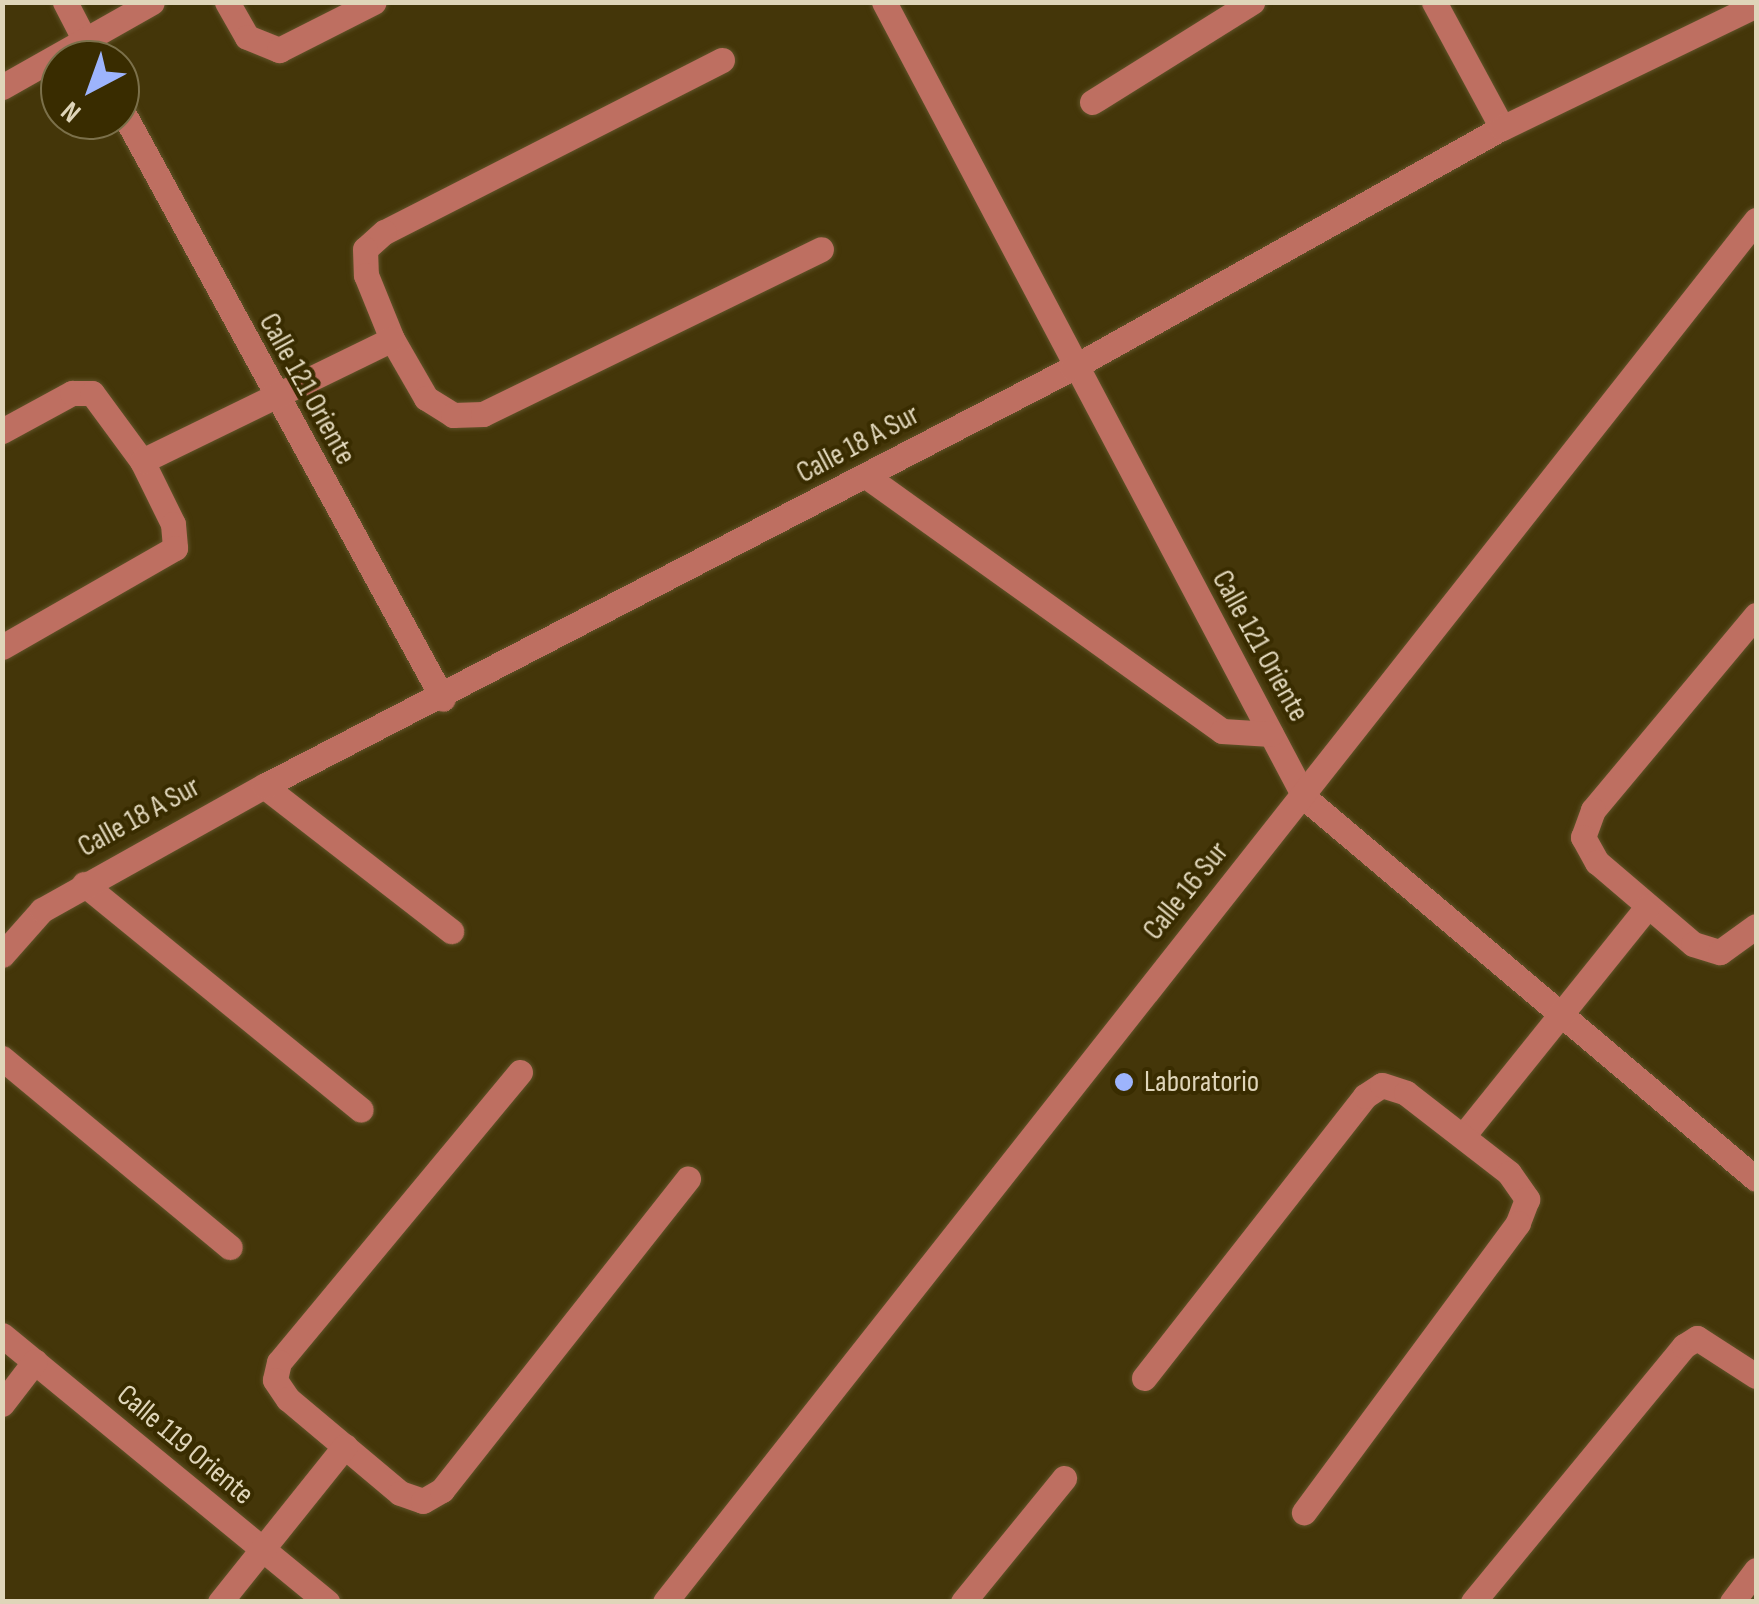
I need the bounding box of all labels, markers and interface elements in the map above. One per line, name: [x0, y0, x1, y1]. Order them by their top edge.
north arrow: [40, 40, 140, 140]
text: N: [55, 94, 88, 129]
street label: Calle 121 Oriente: [251, 307, 363, 471]
street label: Calle 18 A Sur: [791, 397, 925, 491]
street label: Calle 121 Oriente: [1204, 564, 1316, 728]
street label: Calle 18 A Sur: [72, 769, 206, 865]
street label: Calle 16 Sur: [1136, 835, 1236, 947]
place label: Laboratorio: [1144, 1064, 1259, 1100]
marker: Laboratorio: [1113, 1071, 1135, 1093]
street label: Calle 119 Oriente: [109, 1377, 261, 1513]

